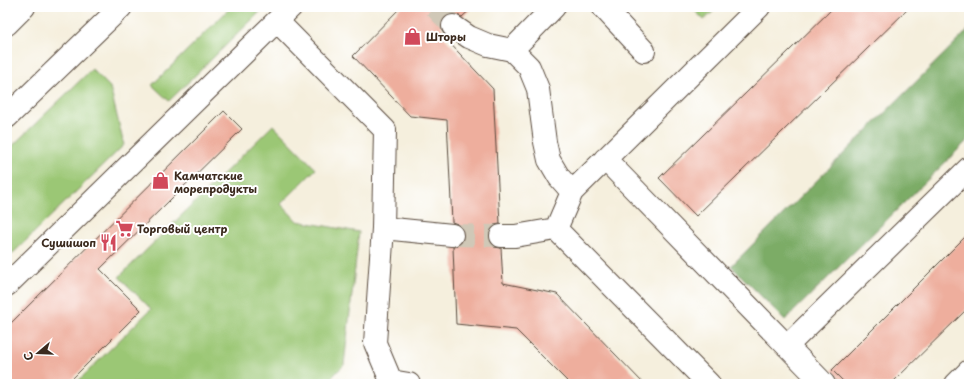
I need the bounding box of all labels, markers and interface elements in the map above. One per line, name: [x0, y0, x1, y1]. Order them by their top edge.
shop icon: Шторы: [403, 26, 423, 46]
place label: Шторы: [426, 28, 466, 45]
place label: Камчатские морепродукты: [174, 167, 257, 197]
shop icon: Камчатские морепродукты: [151, 171, 171, 191]
supermarket icon: Торговый центр: [114, 218, 134, 238]
place label: Торговый центр: [137, 220, 227, 237]
restaurant icon: Сушишоп: [99, 232, 119, 252]
place label: Сушишоп: [41, 234, 96, 251]
north arrow: [18, 333, 58, 373]
text: С: [19, 350, 37, 363]

